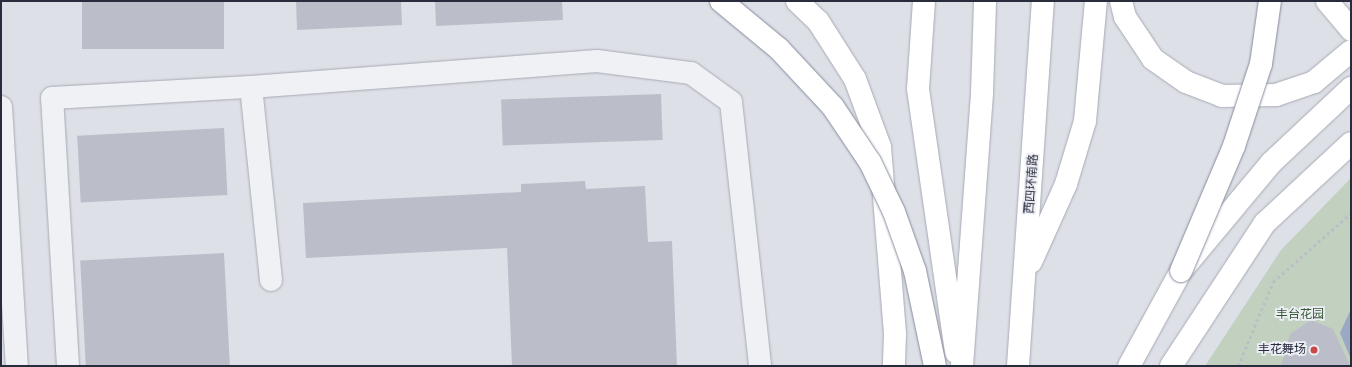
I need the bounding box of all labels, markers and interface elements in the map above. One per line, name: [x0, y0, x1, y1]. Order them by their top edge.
street label: 西四环南路: [1023, 154, 1041, 214]
park label: 丰台花园: [1276, 308, 1324, 322]
place label: 丰花舞场: [1258, 343, 1306, 357]
marker: 丰花舞场: [1309, 345, 1319, 355]

